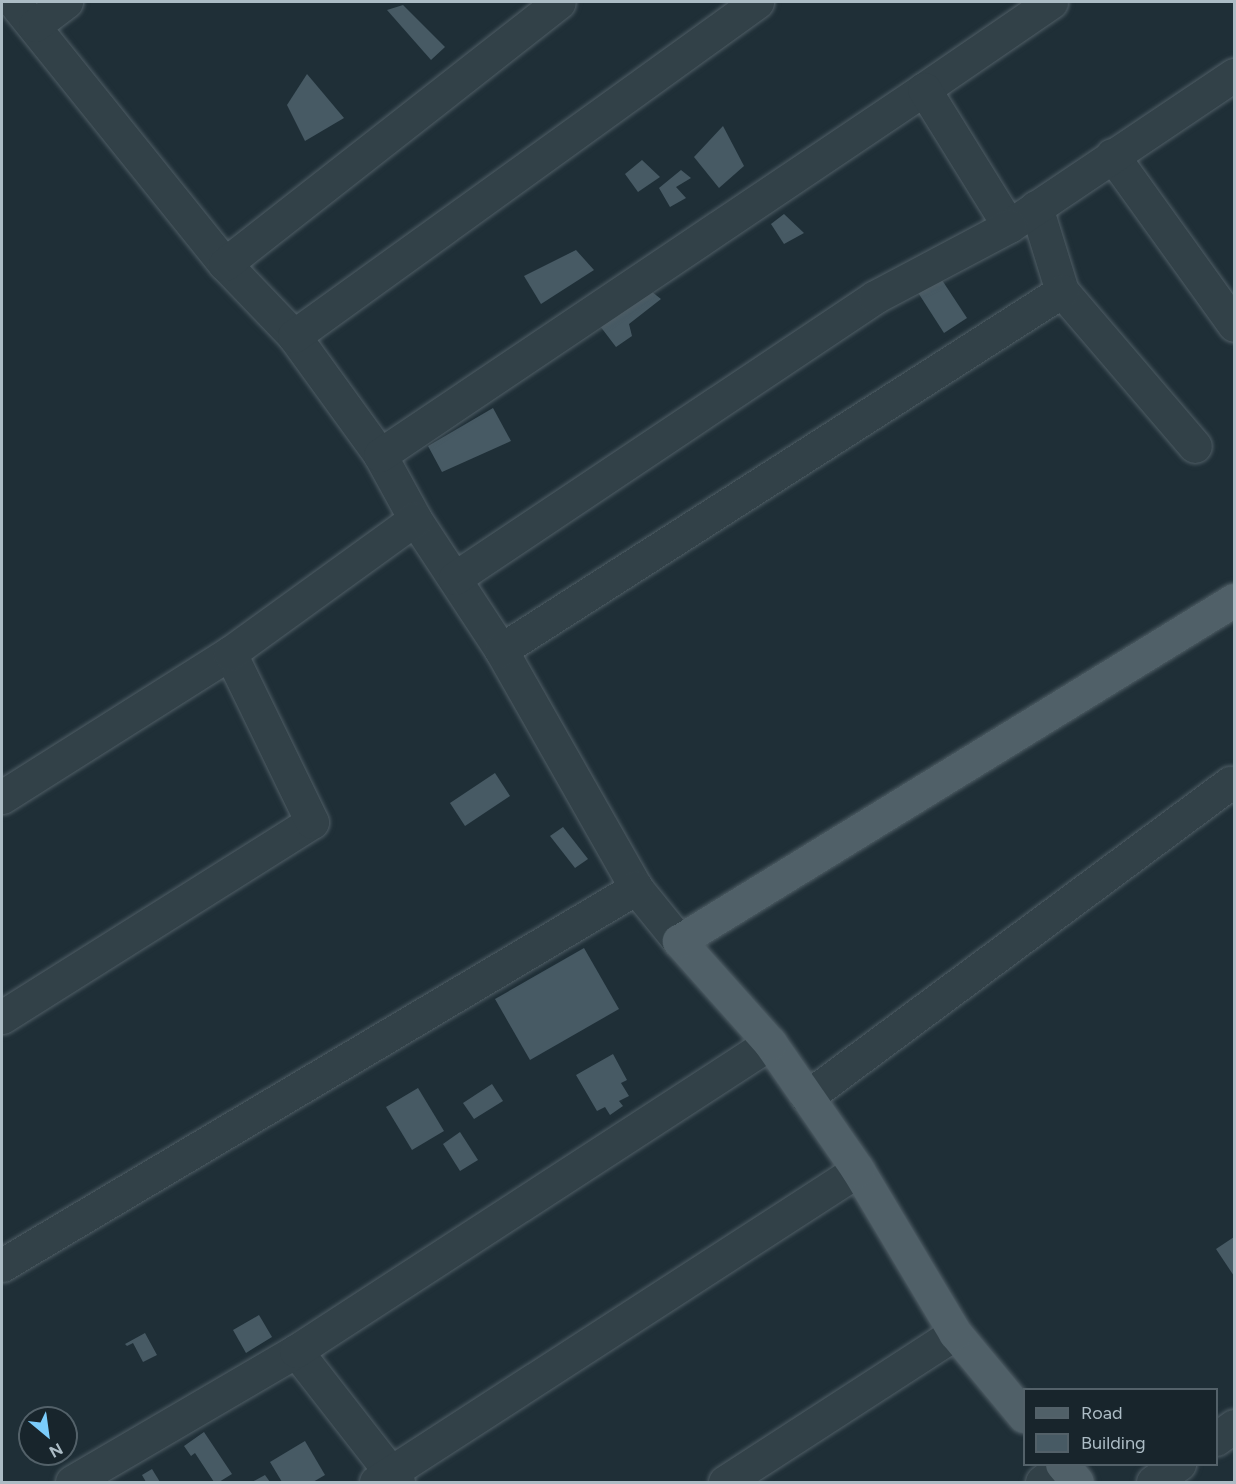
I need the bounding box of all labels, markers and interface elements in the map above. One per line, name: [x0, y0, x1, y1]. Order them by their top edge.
legend: [1023, 1388, 1218, 1466]
text: Road: [1081, 1402, 1122, 1424]
north arrow: [18, 1406, 78, 1466]
text: Building: [1081, 1432, 1146, 1454]
text: N: [46, 1439, 66, 1462]

